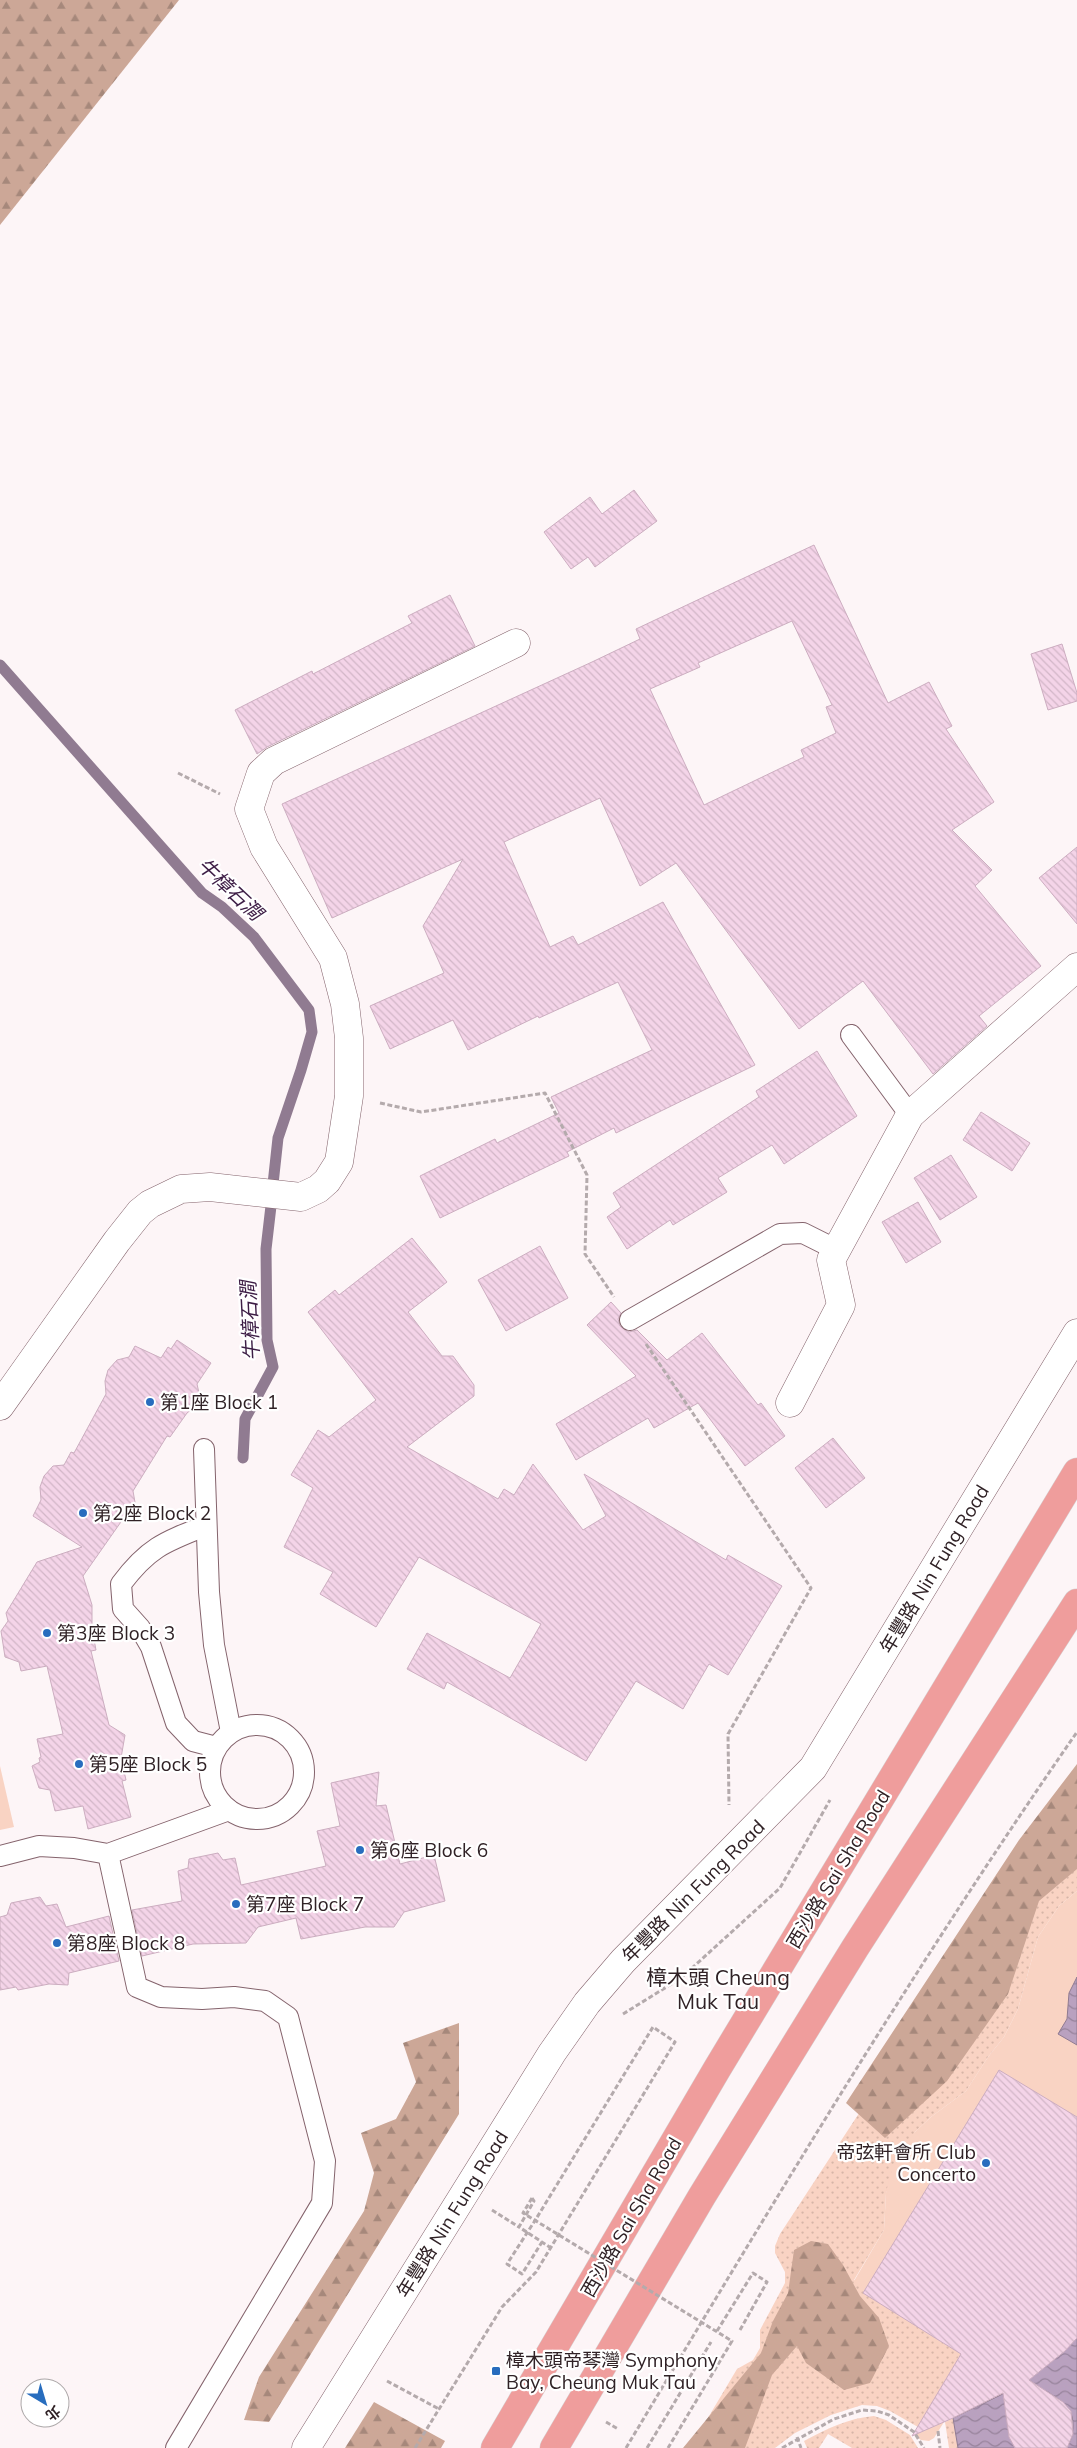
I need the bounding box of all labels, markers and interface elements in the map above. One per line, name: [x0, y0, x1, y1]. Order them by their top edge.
water label: 牛樟石澗: [193, 852, 270, 927]
water label: 牛樟石澗: [235, 1277, 264, 1362]
place label: 第1座 Block 1: [160, 1390, 278, 1414]
marker: 第1座 Block 1: [144, 1396, 156, 1408]
street label: 年豐路 Nin Fung Road: [874, 1480, 994, 1658]
place label: 第2座 Block 2: [93, 1501, 211, 1525]
marker: 第2座 Block 2: [77, 1507, 89, 1519]
place label: 第3座 Block 3: [57, 1621, 175, 1645]
marker: 第3座 Block 3: [41, 1627, 53, 1639]
place label: 第5座 Block 5: [89, 1752, 207, 1776]
marker: 第5座 Block 5: [73, 1758, 85, 1770]
street label: 西沙路 Sai Sha Road: [781, 1785, 895, 1953]
street label: 年豐路 Nin Fung Road: [617, 1815, 769, 1967]
place label: 第6座 Block 6: [370, 1838, 488, 1862]
marker: 第6座 Block 6: [354, 1844, 366, 1856]
place label: 第7座 Block 7: [246, 1892, 364, 1916]
marker: 第7座 Block 7: [230, 1898, 242, 1910]
place label: 第8座 Block 8: [67, 1931, 185, 1955]
marker: 第8座 Block 8: [51, 1937, 63, 1949]
district label: 樟木頭 Cheung Muk Tau: [646, 1964, 790, 2014]
street label: 年豐路 Nin Fung Road: [391, 2126, 513, 2302]
street label: 西沙路 Sai Sha Road: [575, 2133, 687, 2301]
place label: 帝弦軒會所 Club Concerto: [836, 2140, 976, 2186]
marker: 帝弦軒會所 Club Concerto: [980, 2157, 992, 2169]
place label: 樟木頭帝琴灣 Symphony Bay, Cheung Muk Tau: [506, 2348, 718, 2394]
marker: 樟木頭帝琴灣 Symphony Bay, Cheung Muk Tau: [490, 2365, 502, 2377]
north arrow: [20, 2378, 70, 2428]
text: 北: [42, 2402, 64, 2425]

